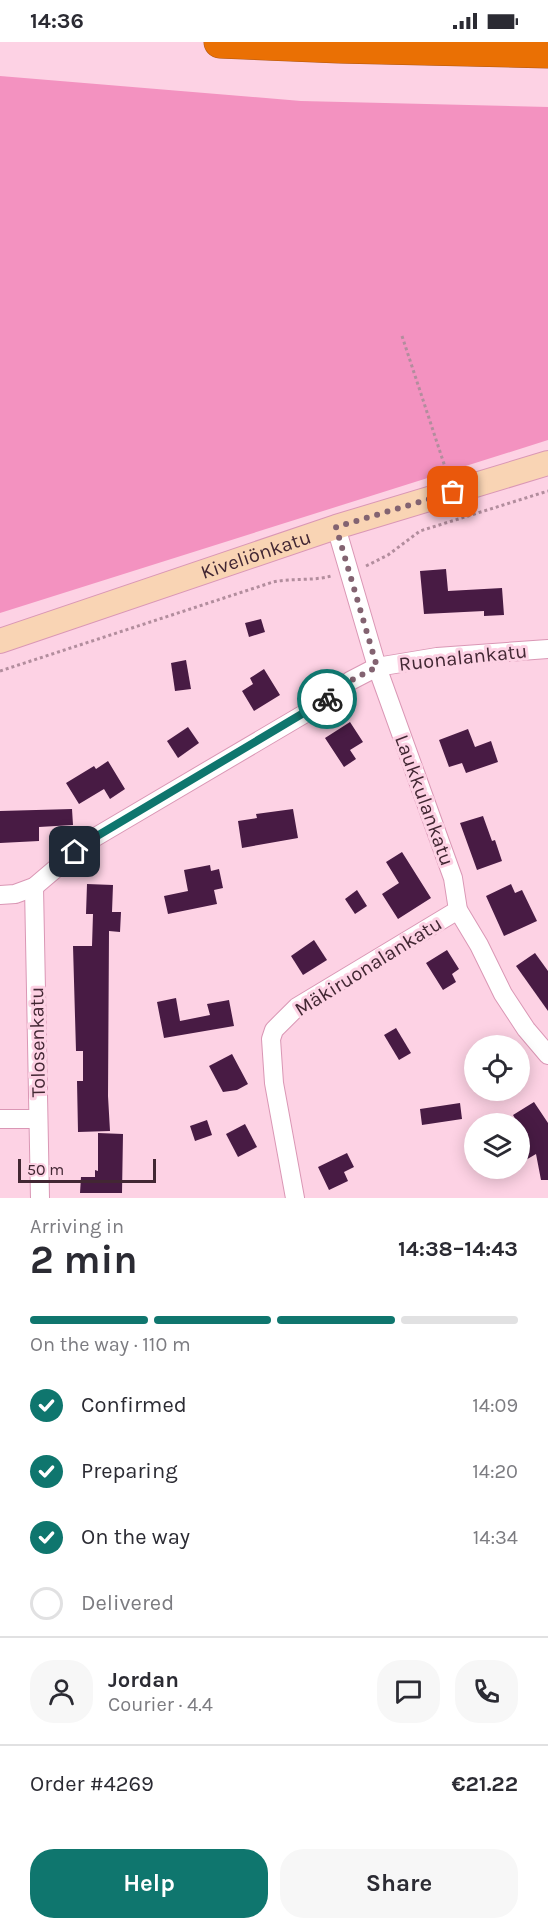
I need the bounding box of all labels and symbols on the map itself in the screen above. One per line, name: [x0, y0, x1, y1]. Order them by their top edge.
pin: [427, 466, 478, 517]
street label: Kiveliönkatu: [198, 525, 314, 584]
street label: Ruonalankatu: [398, 639, 528, 676]
courier: [297, 669, 357, 729]
street label: Laukkulankatu: [390, 732, 459, 869]
pin: [49, 826, 100, 877]
street label: Mäkiruonalankatu: [290, 912, 446, 1021]
street label: Tolosenkatu: [25, 986, 50, 1098]
scale bar: [18, 1156, 156, 1184]

